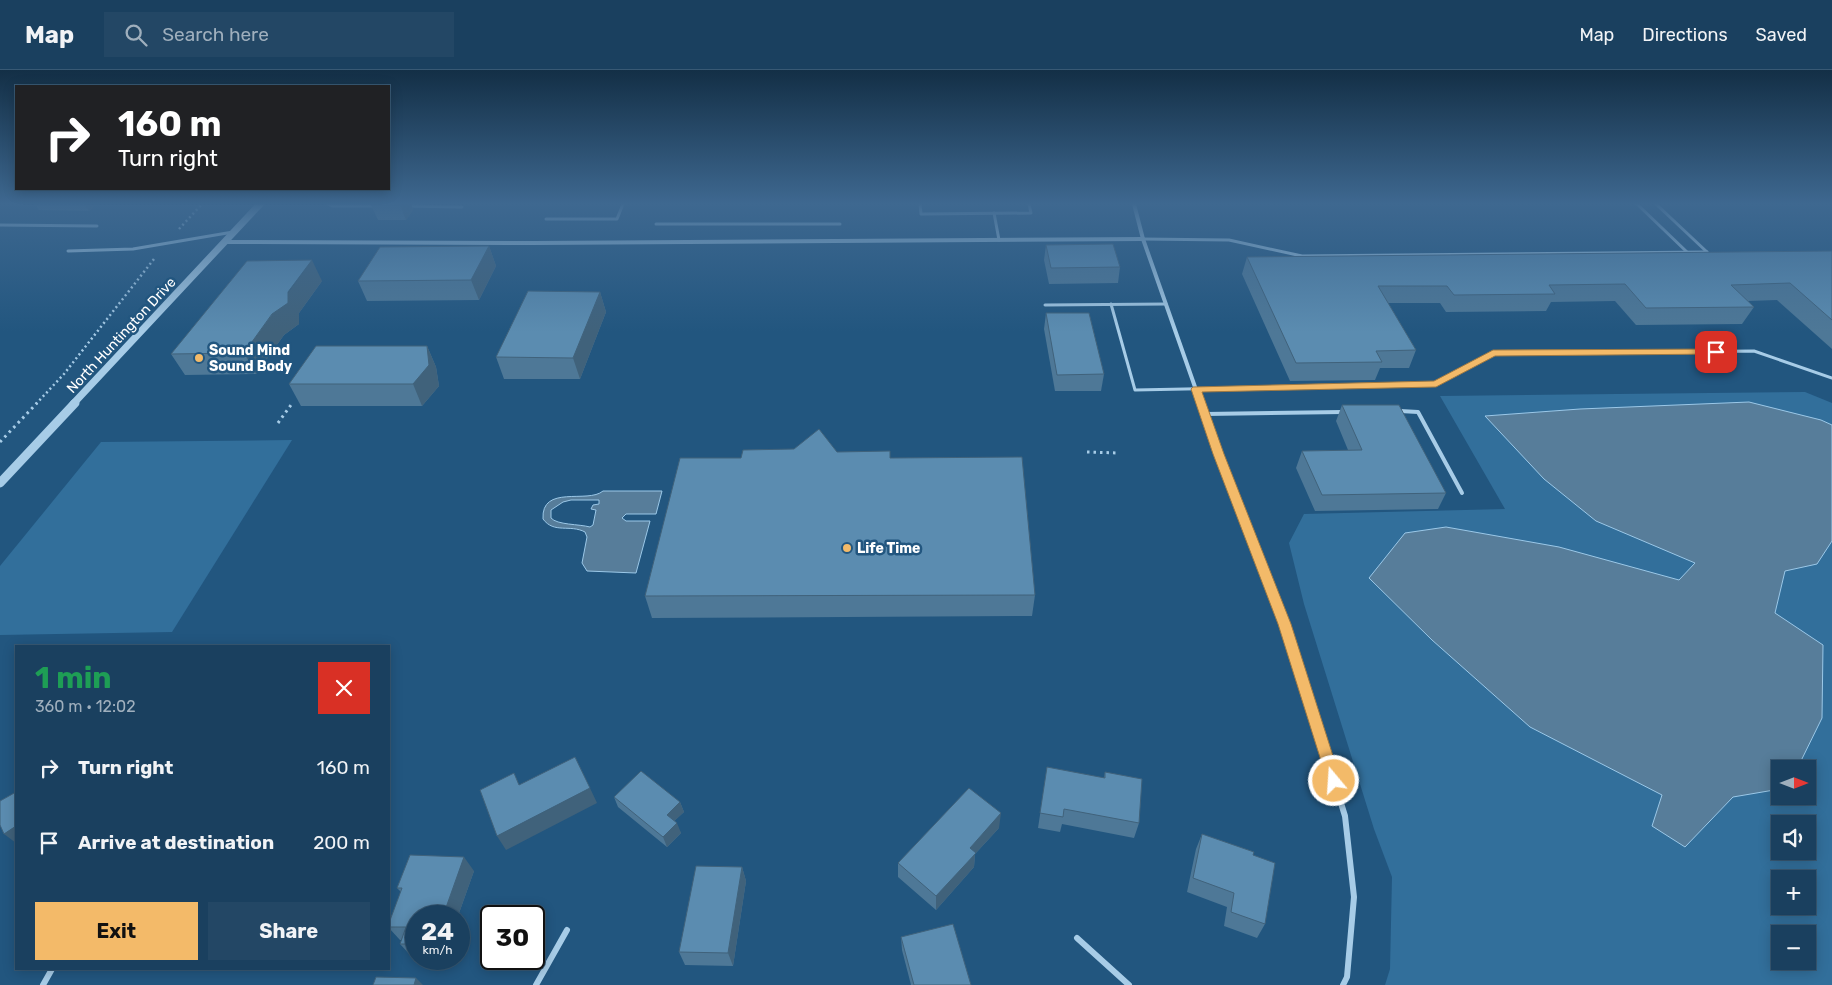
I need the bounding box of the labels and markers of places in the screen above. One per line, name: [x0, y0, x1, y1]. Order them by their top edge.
pin: [1695, 331, 1737, 373]
place label: Sound Mind Sound Body: [209, 342, 293, 375]
marker: Sound Mind Sound Body: [193, 352, 205, 364]
place label: Life Time: [857, 540, 920, 557]
marker: Life Time: [841, 542, 853, 554]

